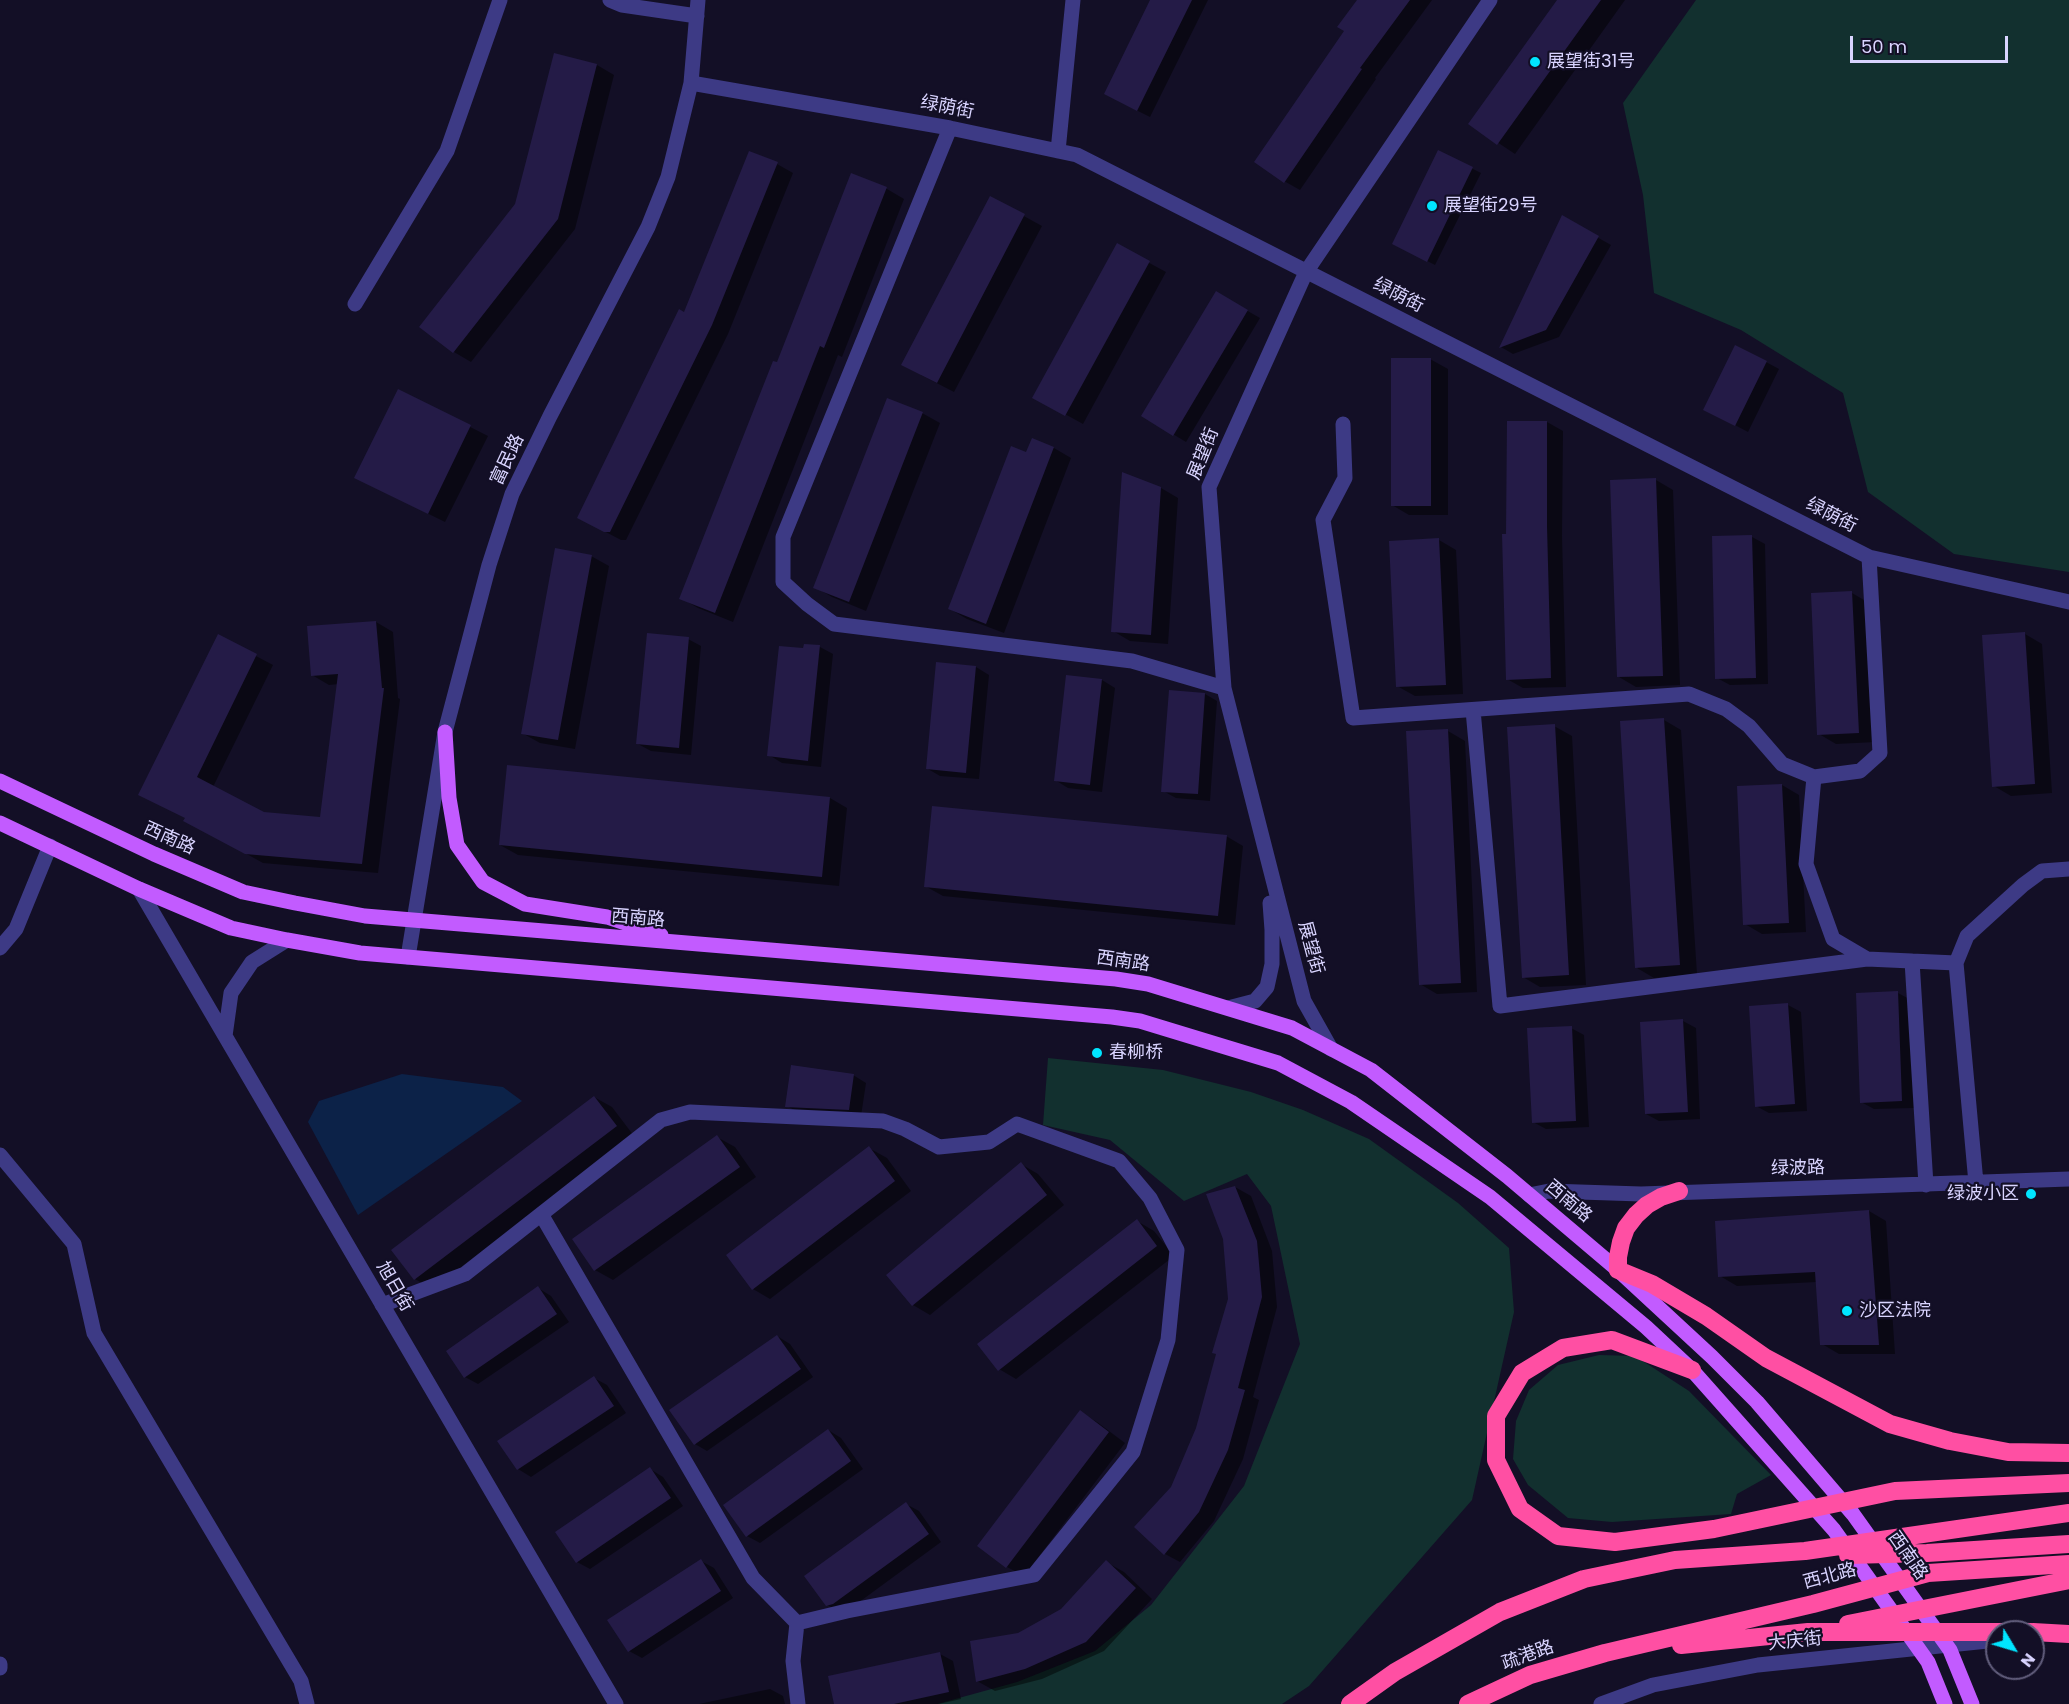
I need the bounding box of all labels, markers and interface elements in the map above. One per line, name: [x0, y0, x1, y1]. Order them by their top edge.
scale bar: [1853, 24, 2010, 62]
text: 50 m: [1861, 34, 1907, 59]
place label: 展望街31号: [1547, 51, 1635, 73]
marker: 展望街31号: [1528, 55, 1542, 69]
street label: 绿荫街: [918, 92, 976, 124]
place label: 展望街29号: [1444, 195, 1538, 217]
marker: 展望街29号: [1425, 199, 1439, 213]
street label: 绿荫街: [1369, 274, 1427, 318]
street label: 展望街: [1184, 425, 1224, 483]
street label: 富民路: [487, 431, 529, 489]
street label: 绿荫街: [1802, 494, 1860, 538]
street label: 西南路: [140, 818, 198, 860]
street label: 西南路: [610, 906, 666, 932]
street label: 展望街: [1293, 919, 1327, 977]
street label: 西南路: [1095, 948, 1151, 976]
place label: 春柳桥: [1109, 1042, 1163, 1064]
marker: 春柳桥: [1090, 1046, 1104, 1060]
street label: 绿波路: [1771, 1158, 1825, 1180]
street label: 西南路: [1540, 1176, 1596, 1228]
place label: 绿波小区: [1947, 1183, 2019, 1205]
marker: 绿波小区: [2024, 1187, 2038, 1201]
street label: 旭日街: [371, 1258, 417, 1316]
place label: 沙区法院: [1859, 1300, 1931, 1322]
marker: 沙区法院: [1840, 1304, 1854, 1318]
street label: 西南路: [1883, 1528, 1931, 1584]
street label: 西北路: [1801, 1560, 1859, 1594]
north arrow: [1985, 1620, 2045, 1680]
street label: 大庆街: [1767, 1628, 1823, 1656]
street label: 疏港路: [1499, 1637, 1557, 1675]
text: N: [2015, 1648, 2041, 1672]

